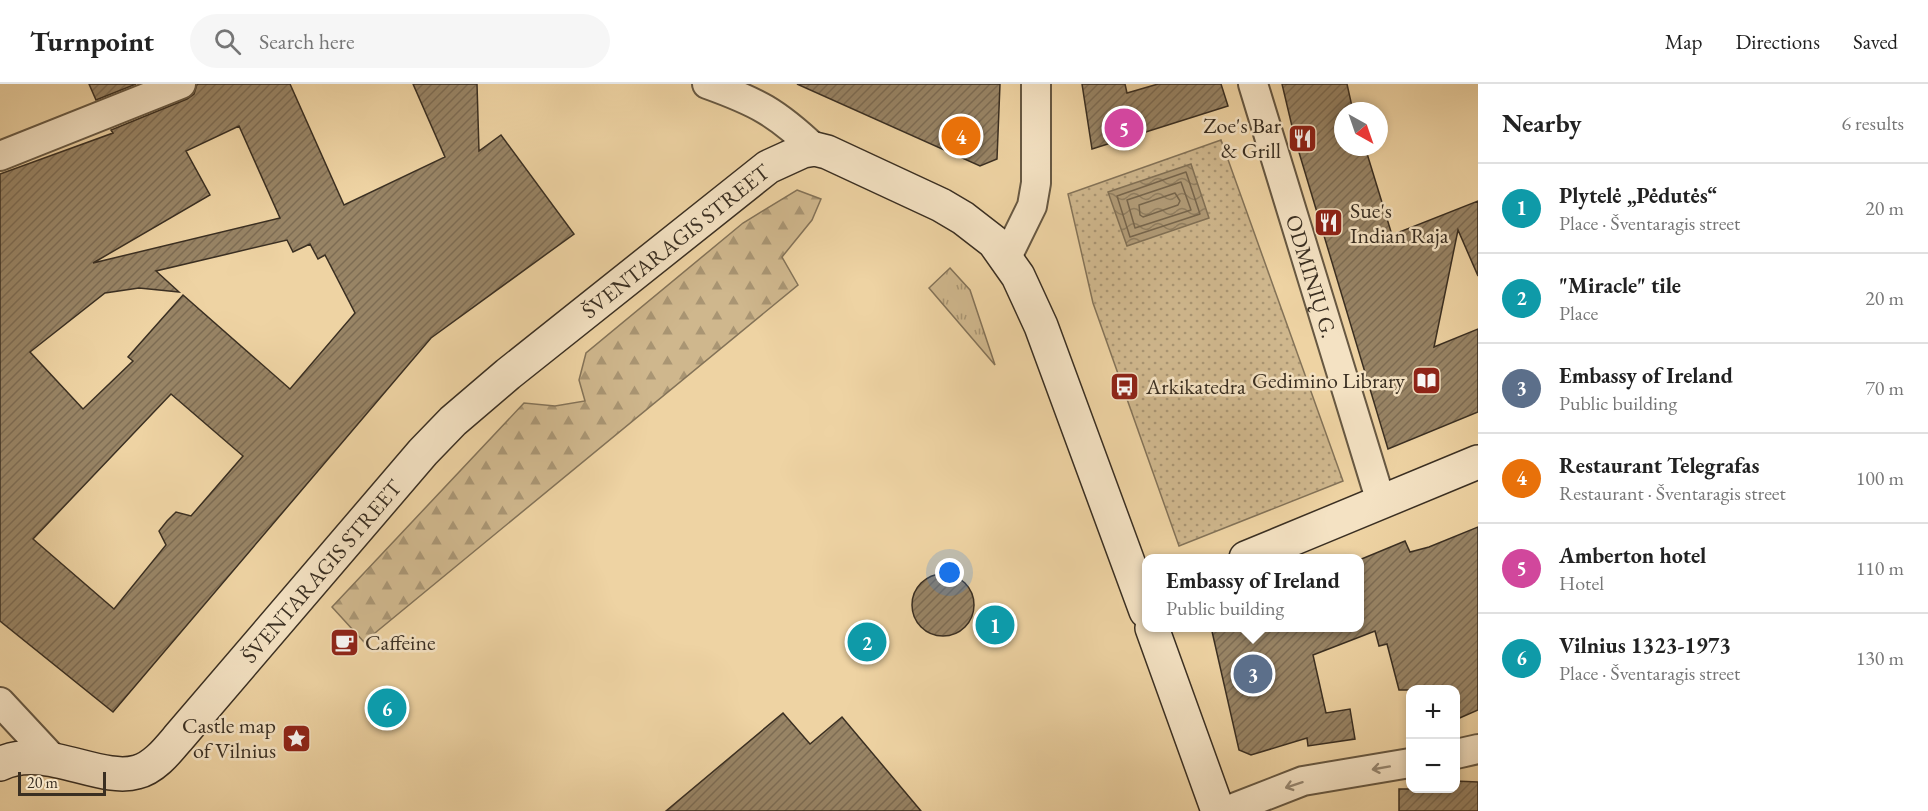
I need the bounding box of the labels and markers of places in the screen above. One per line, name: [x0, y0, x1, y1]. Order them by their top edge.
pin: 5: [1104, 106, 1144, 150]
place label: Zoe's Bar & Grill: [1203, 111, 1282, 165]
pin: 4: [942, 113, 980, 158]
restaurant icon: Zoe's Bar & Grill: [1286, 122, 1318, 154]
place label: Sue's Indian Raja: [1350, 196, 1449, 250]
restaurant icon: Sue's Indian Raja: [1313, 207, 1345, 239]
library icon: Gedimino Library: [1410, 364, 1442, 396]
place label: Gedimino Library: [1252, 366, 1405, 395]
bus stop icon: Arkikatedra: [1109, 370, 1141, 402]
place label: Arkikatedra: [1145, 372, 1246, 401]
pin: 1: [976, 602, 1014, 648]
pin: 2: [848, 620, 886, 664]
cafe icon: Caffeine: [328, 626, 360, 658]
place label: Caffeine: [365, 628, 436, 657]
pin: 3: [1234, 652, 1272, 696]
pin: 6: [368, 686, 406, 730]
place label: Castle map of Vilnius: [182, 711, 276, 765]
place icon: Castle map of Vilnius: [281, 722, 313, 754]

